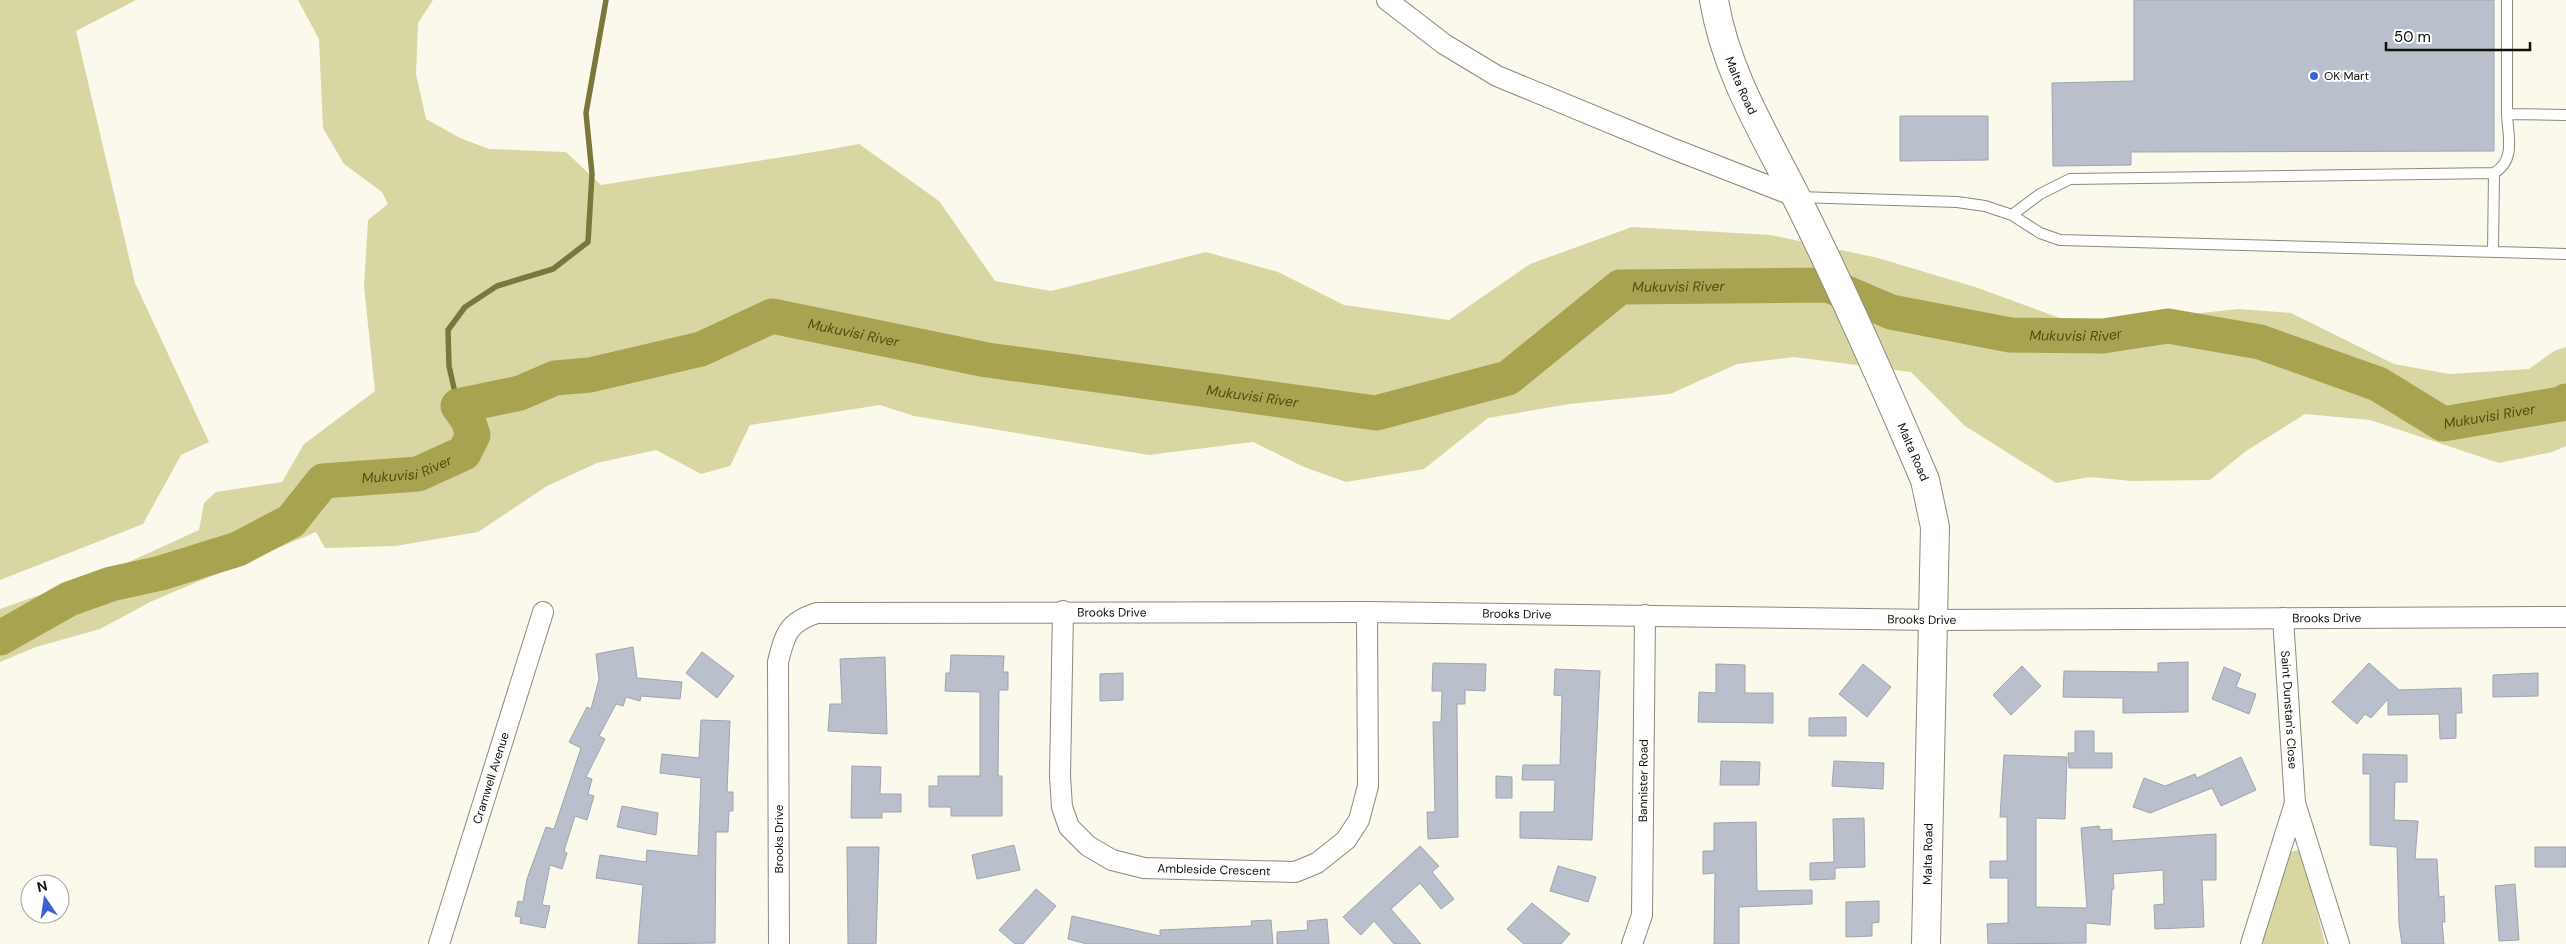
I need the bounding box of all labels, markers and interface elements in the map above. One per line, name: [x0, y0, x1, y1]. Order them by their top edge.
scale bar: [2386, 20, 2530, 52]
text: 50 m: [2394, 27, 2431, 47]
street label: Malta Road: [1721, 54, 1760, 117]
place label: OK Mart: [2324, 68, 2370, 84]
marker: OK Mart: [2308, 70, 2320, 82]
water label: Mukuvisi River: [1632, 277, 1726, 296]
water label: Mukuvisi River: [806, 315, 902, 351]
water label: Mukuvisi River: [2029, 324, 2124, 345]
water label: Mukuvisi River: [1205, 381, 1300, 411]
water label: Mukuvisi River: [2442, 399, 2537, 433]
street label: Malta Road: [1893, 421, 1933, 484]
water label: Mukuvisi River: [361, 450, 455, 487]
street label: Brooks Drive: [1077, 604, 1147, 621]
street label: Brooks Drive: [1482, 606, 1552, 623]
street label: Brooks Drive: [2292, 610, 2362, 626]
street label: Brooks Drive: [1887, 611, 1957, 628]
street label: Saint Dunstan's Close: [2277, 650, 2301, 770]
street label: Cramwell Avenue: [469, 730, 513, 826]
street label: Bannister Road: [1635, 739, 1652, 822]
street label: Brooks Drive: [771, 804, 787, 874]
street label: Malta Road: [1919, 823, 1937, 885]
street label: Ambleside Crescent: [1157, 860, 1271, 879]
north arrow: [20, 874, 70, 924]
text: N: [35, 876, 49, 896]

